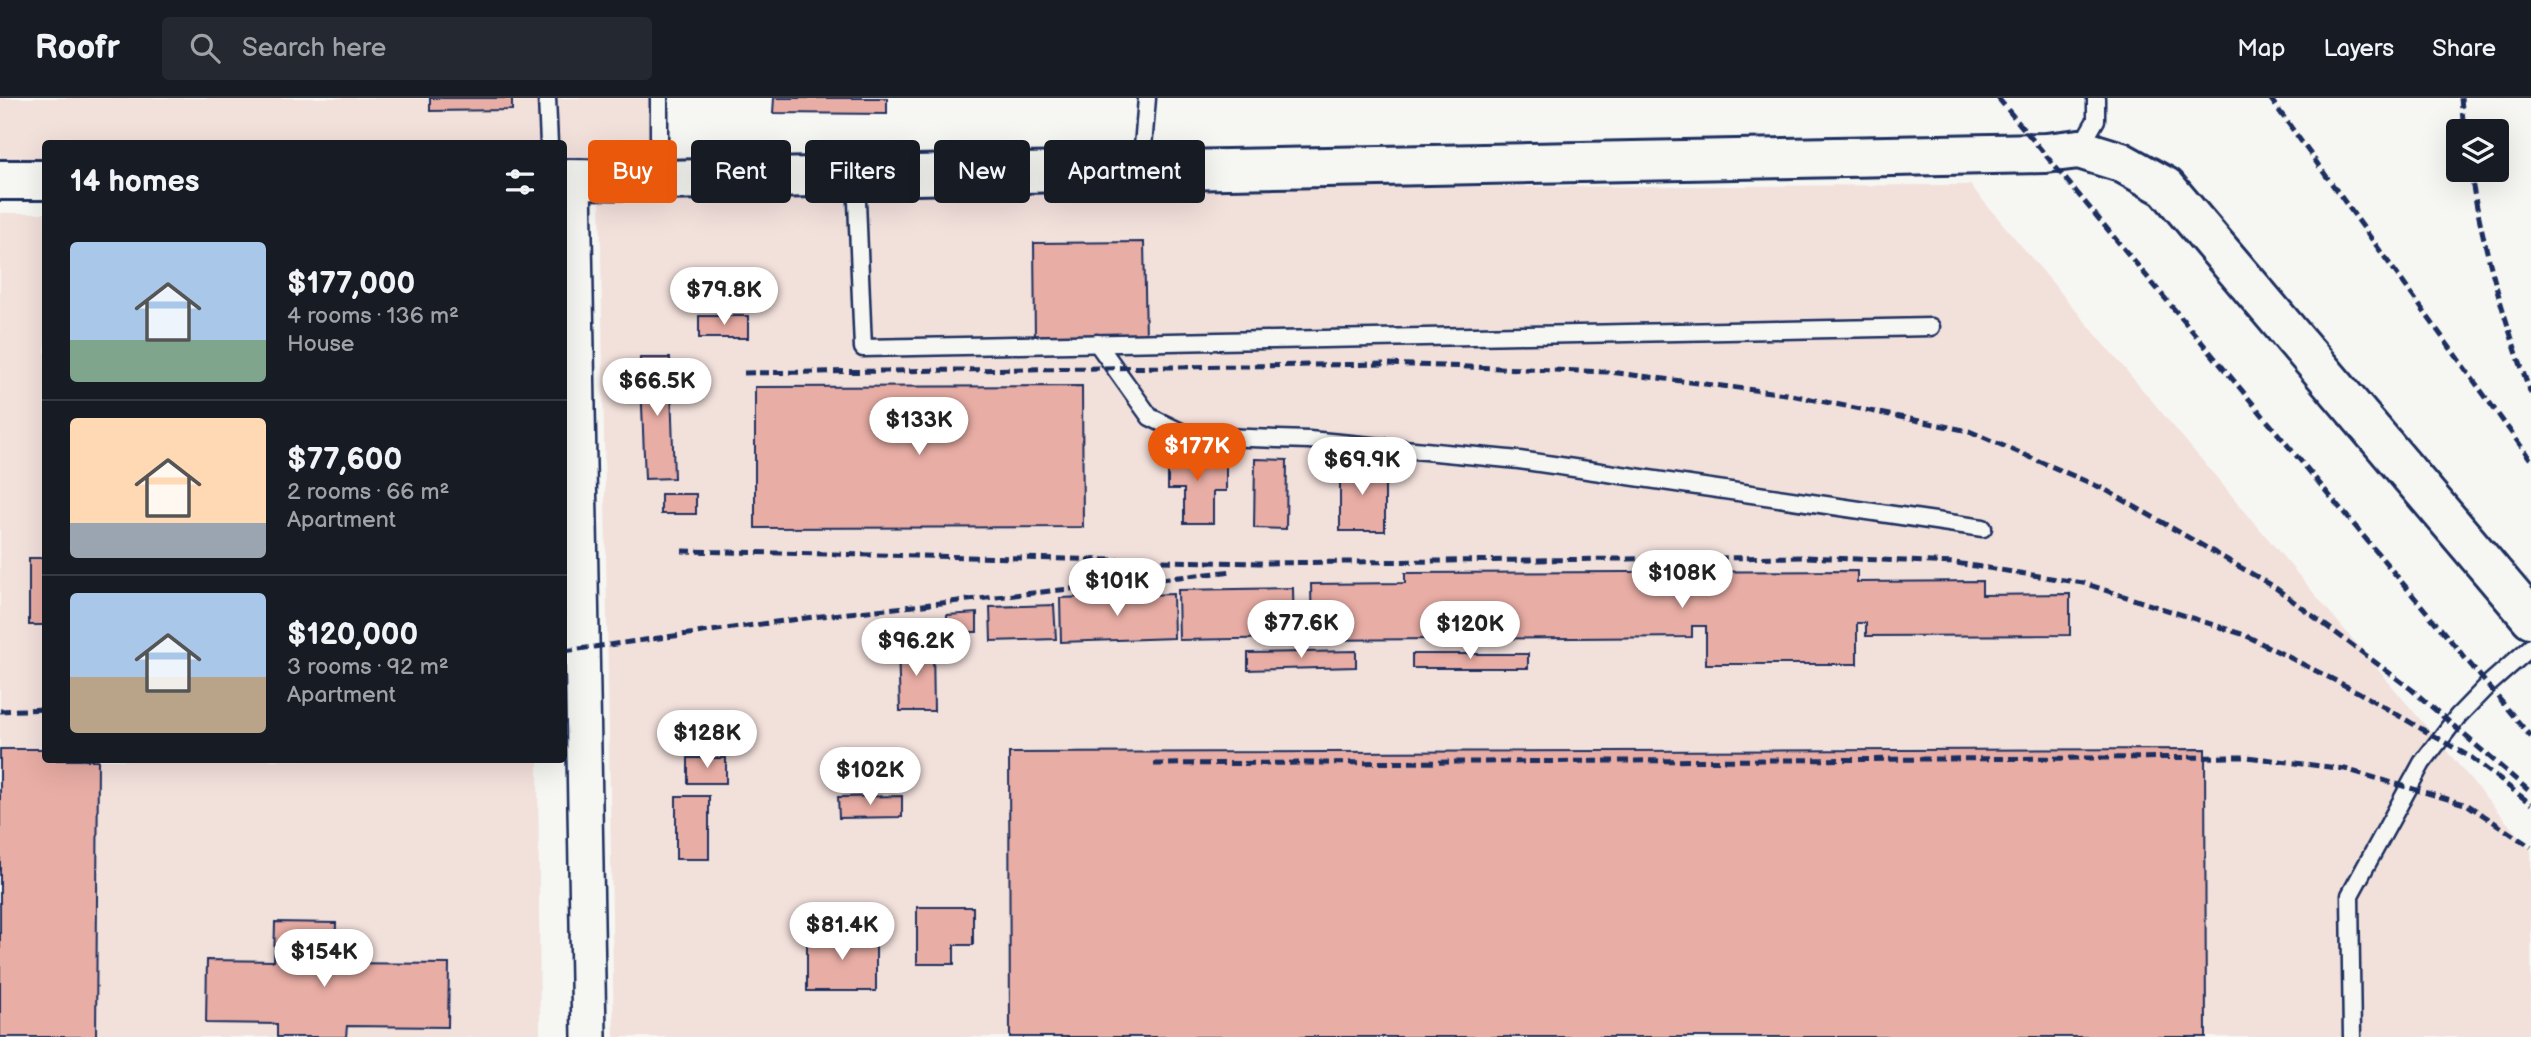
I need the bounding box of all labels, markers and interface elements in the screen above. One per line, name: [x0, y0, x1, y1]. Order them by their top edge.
search box: [162, 17, 652, 80]
text: Roofr: [35, 28, 120, 68]
icon: search: [186, 29, 224, 67]
text: Search here: [242, 33, 386, 64]
text: Map: [2237, 34, 2285, 63]
text: Layers: [2323, 34, 2394, 63]
text: Share: [2432, 34, 2496, 63]
map controls: [2446, 119, 2509, 182]
button: layers: [2446, 119, 2509, 182]
chip: Buy: [588, 140, 677, 203]
chip: Rent: [691, 140, 791, 203]
chip: Filters: [805, 140, 920, 203]
chip: New: [934, 140, 1030, 203]
chip: Apartment: [1044, 140, 1205, 203]
icon: filters: [501, 163, 539, 201]
text: 14 homes: [70, 164, 199, 200]
text: $177,000: [287, 266, 415, 302]
pin: $79.8K: [667, 268, 781, 327]
icon: home: [126, 270, 210, 354]
text: $79.8K: [686, 276, 762, 304]
text: 4 rooms · 136 m²: [287, 302, 459, 330]
text: House: [287, 330, 354, 358]
pin: $66.5K: [600, 358, 714, 418]
text: $66.5K: [618, 367, 696, 395]
pin: $133K: [870, 398, 968, 457]
text: $133K: [885, 406, 953, 434]
pin: $177K: [1148, 424, 1246, 483]
text: $177K: [1164, 432, 1230, 460]
pin: $69.9K: [1305, 438, 1419, 497]
text: $77,600: [287, 442, 402, 478]
icon: home: [126, 446, 210, 530]
text: $69.9K: [1324, 446, 1400, 474]
text: 2 rooms · 66 m²: [287, 478, 449, 506]
text: Apartment: [287, 506, 396, 534]
pin: $108K: [1633, 550, 1731, 610]
pin: $101K: [1068, 559, 1166, 618]
text: $108K: [1648, 559, 1716, 587]
text: $101K: [1085, 567, 1149, 595]
pin: $77.6K: [1244, 601, 1358, 660]
pin: $120K: [1421, 602, 1519, 661]
text: $77.6K: [1263, 609, 1339, 637]
text: $120K: [1436, 610, 1504, 638]
text: $120,000: [287, 617, 418, 653]
pin: $96.2K: [859, 618, 973, 678]
icon: home: [126, 621, 210, 705]
text: $96.2K: [877, 627, 955, 655]
text: 3 rooms · 92 m²: [287, 653, 449, 681]
text: Apartment: [287, 681, 396, 709]
pin: $128K: [658, 710, 756, 770]
text: $128K: [673, 719, 741, 747]
pin: $102K: [821, 748, 919, 807]
text: $102K: [836, 756, 904, 784]
pin: $81.4K: [785, 902, 899, 962]
text: $81.4K: [806, 911, 878, 939]
pin: $154K: [275, 930, 373, 989]
text: $154K: [290, 938, 358, 966]

